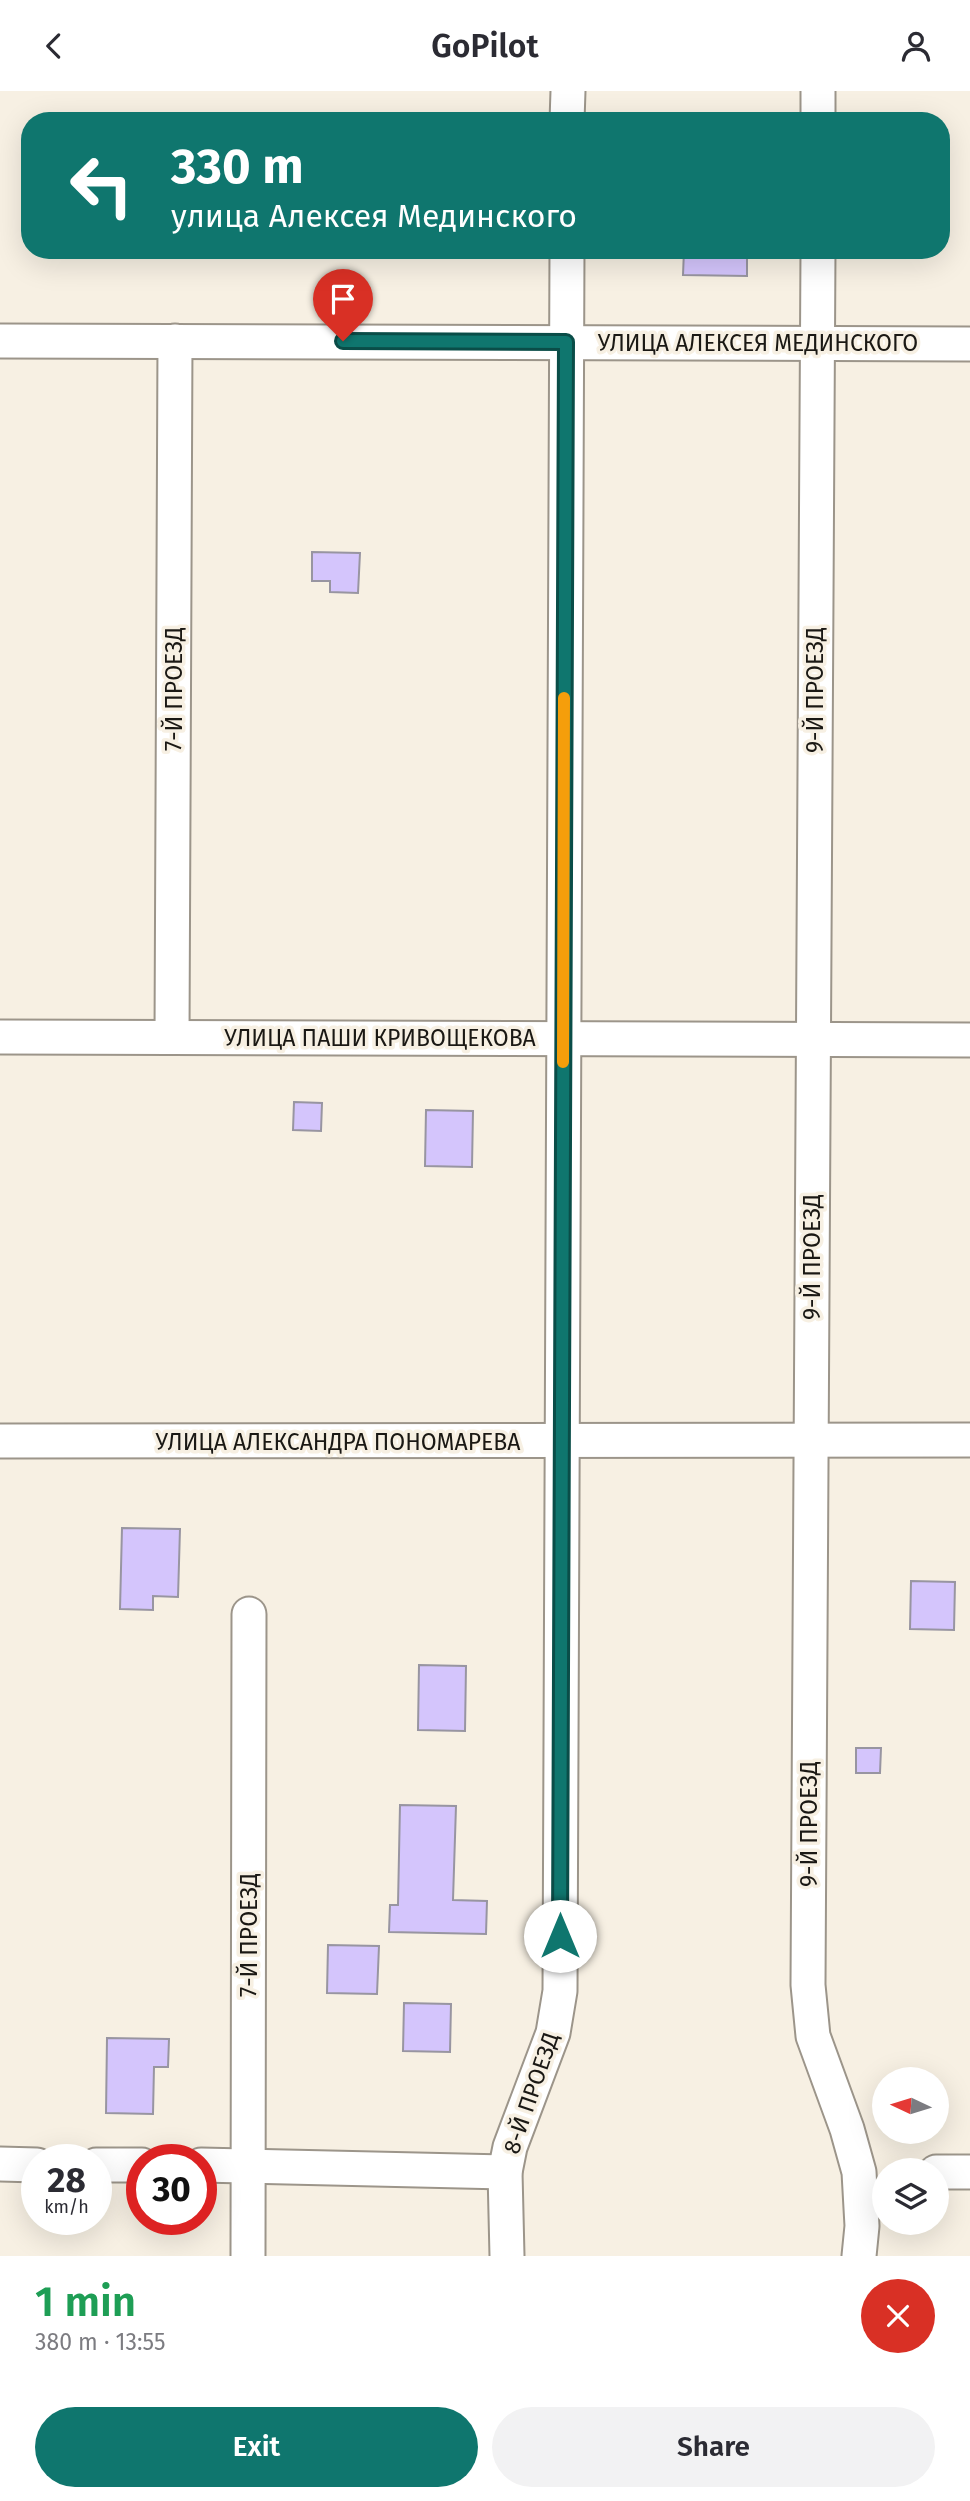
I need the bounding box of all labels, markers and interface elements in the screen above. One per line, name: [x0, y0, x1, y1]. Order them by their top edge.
icon: back: [35, 27, 73, 65]
text: GoPilot: [431, 27, 539, 65]
icon: person: [897, 27, 935, 65]
text: 330 m: [171, 137, 304, 196]
icon: left: [56, 140, 147, 231]
text: улица Алексея Мединского: [171, 197, 577, 235]
pin: [313, 269, 373, 341]
icon: arrive: [324, 280, 362, 318]
street label: УЛИЦА АЛЕКСЕЯ МЕДИНСКОГО: [598, 329, 918, 357]
street label: 7-Й ПРОЕЗД: [160, 627, 188, 751]
street label: 9-Й ПРОЕЗД: [801, 627, 829, 753]
street label: УЛИЦА ПАШИ КРИВОЩЕКОВА: [224, 1024, 537, 1052]
street label: 9-Й ПРОЕЗД: [798, 1194, 826, 1320]
street label: УЛИЦА АЛЕКСАНДРА ПОНОМАРЕВА: [156, 1428, 521, 1456]
street label: 9-Й ПРОЕЗД: [795, 1761, 823, 1887]
street label: 7-Й ПРОЕЗД: [235, 1873, 263, 1997]
position arrow: [523, 1899, 597, 1973]
street label: 8-Й ПРОЕЗД: [497, 2029, 565, 2157]
north arrow: [872, 2067, 948, 2144]
map controls: [872, 2067, 949, 2235]
speed limit sign: 30: [126, 2144, 217, 2235]
button: layers: [872, 2158, 949, 2235]
text: 28: [47, 2159, 86, 2201]
text: km/h: [44, 2196, 89, 2218]
text: 1 min: [35, 2277, 136, 2327]
button: close: [861, 2279, 935, 2353]
text: 380 m · 13:55: [35, 2328, 165, 2356]
button: Exit: [35, 2407, 478, 2487]
button: Share: [492, 2407, 935, 2487]

